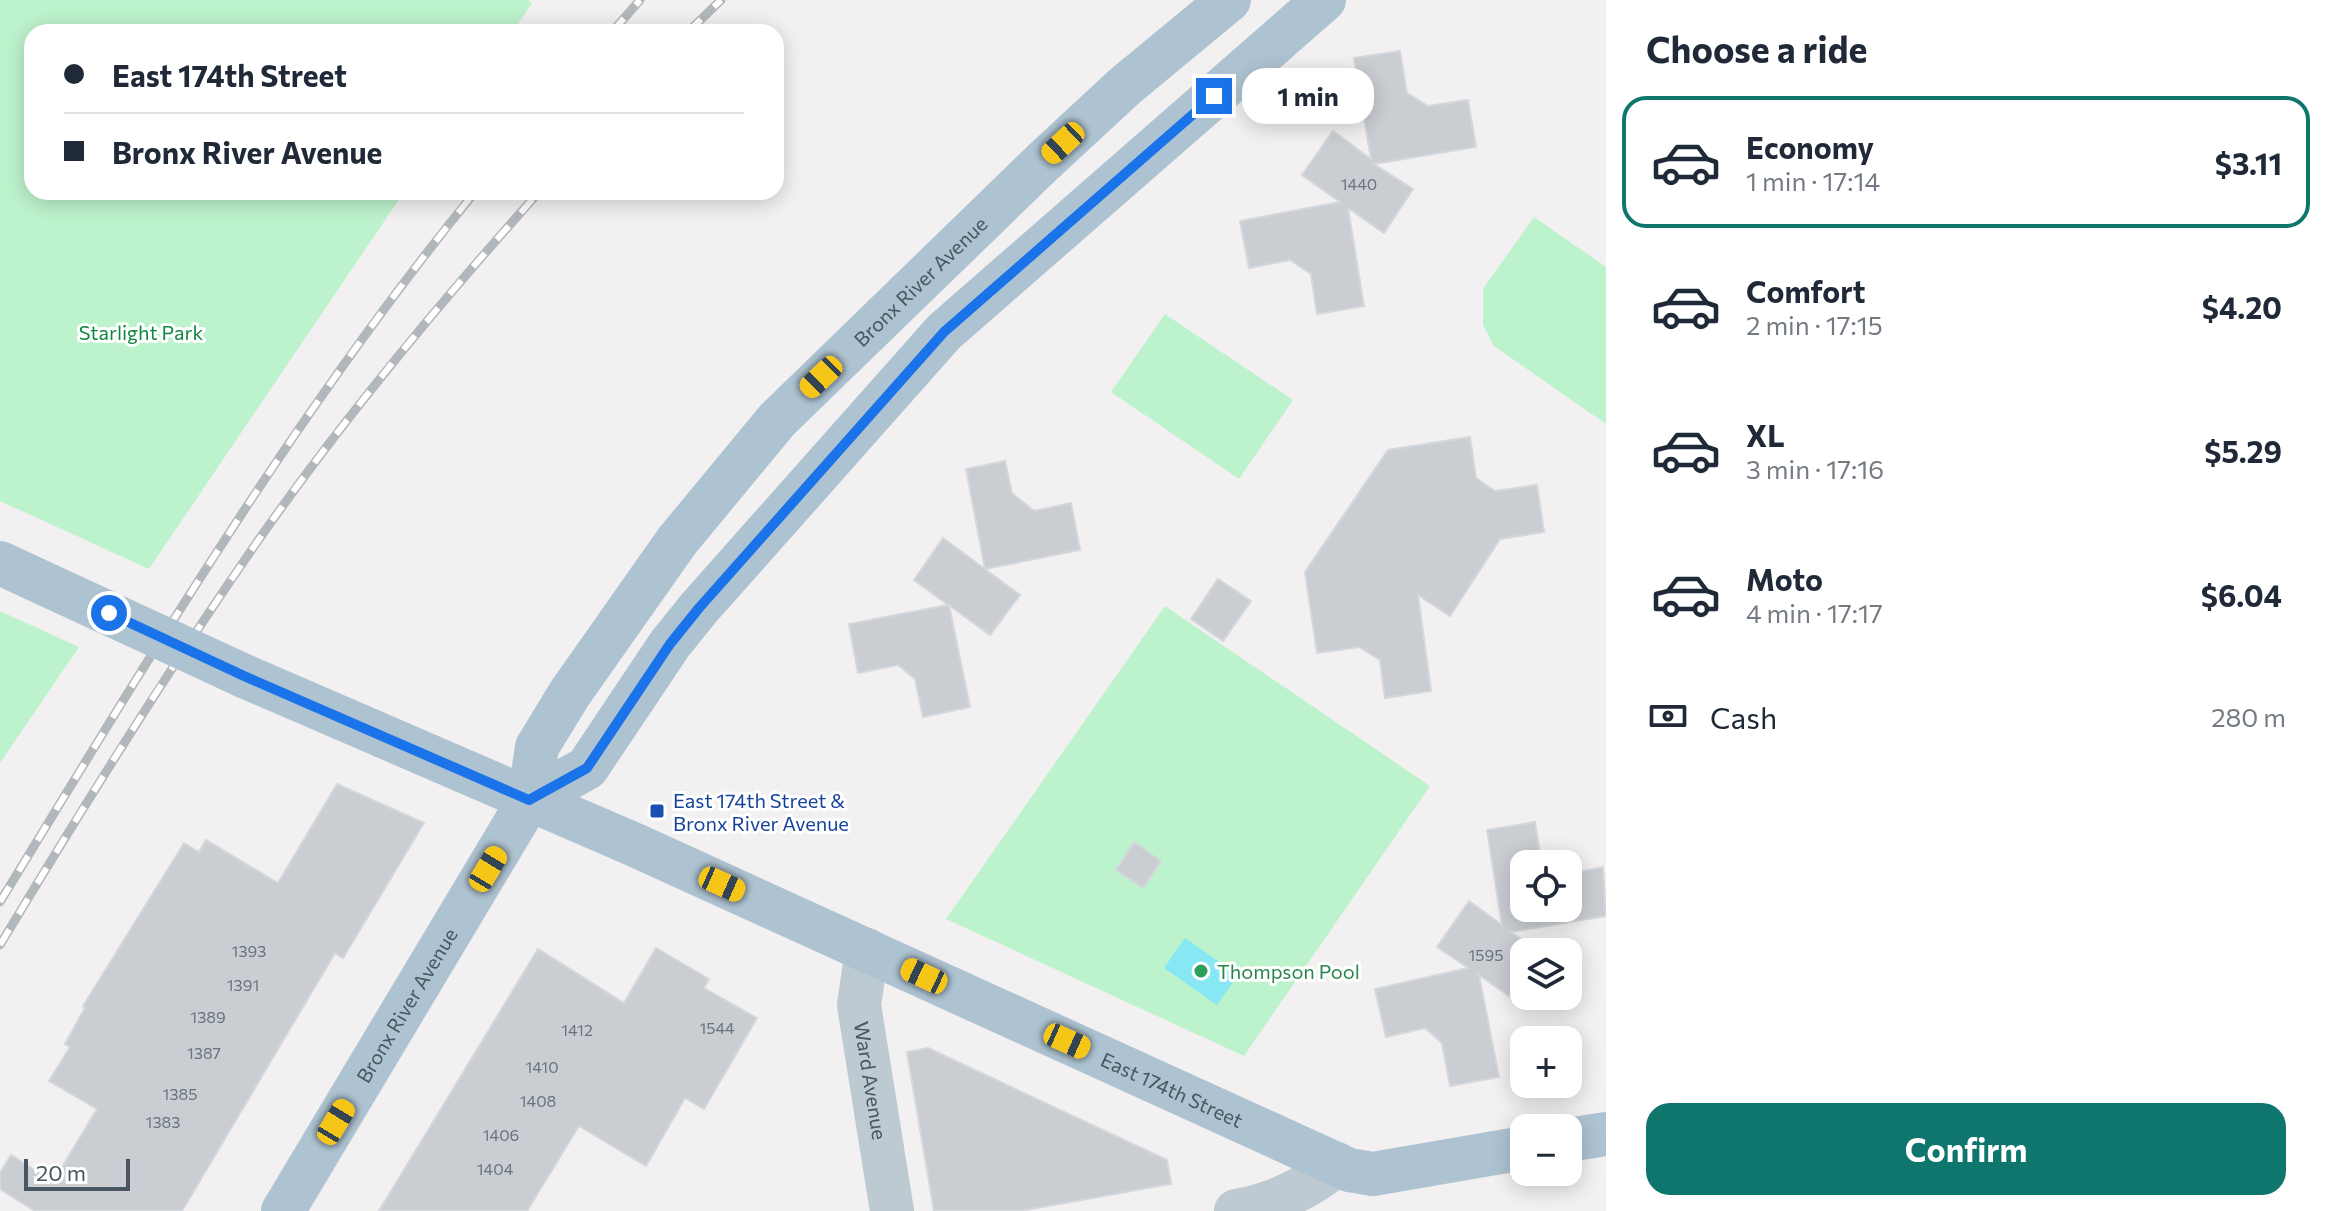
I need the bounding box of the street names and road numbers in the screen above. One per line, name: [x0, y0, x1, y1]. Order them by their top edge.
street label: Bronx River Avenue: [848, 211, 992, 351]
street label: Bronx River Avenue: [351, 923, 462, 1087]
street label: Ward Avenue: [850, 1020, 892, 1141]
street label: East 174th Street: [1097, 1047, 1247, 1132]

